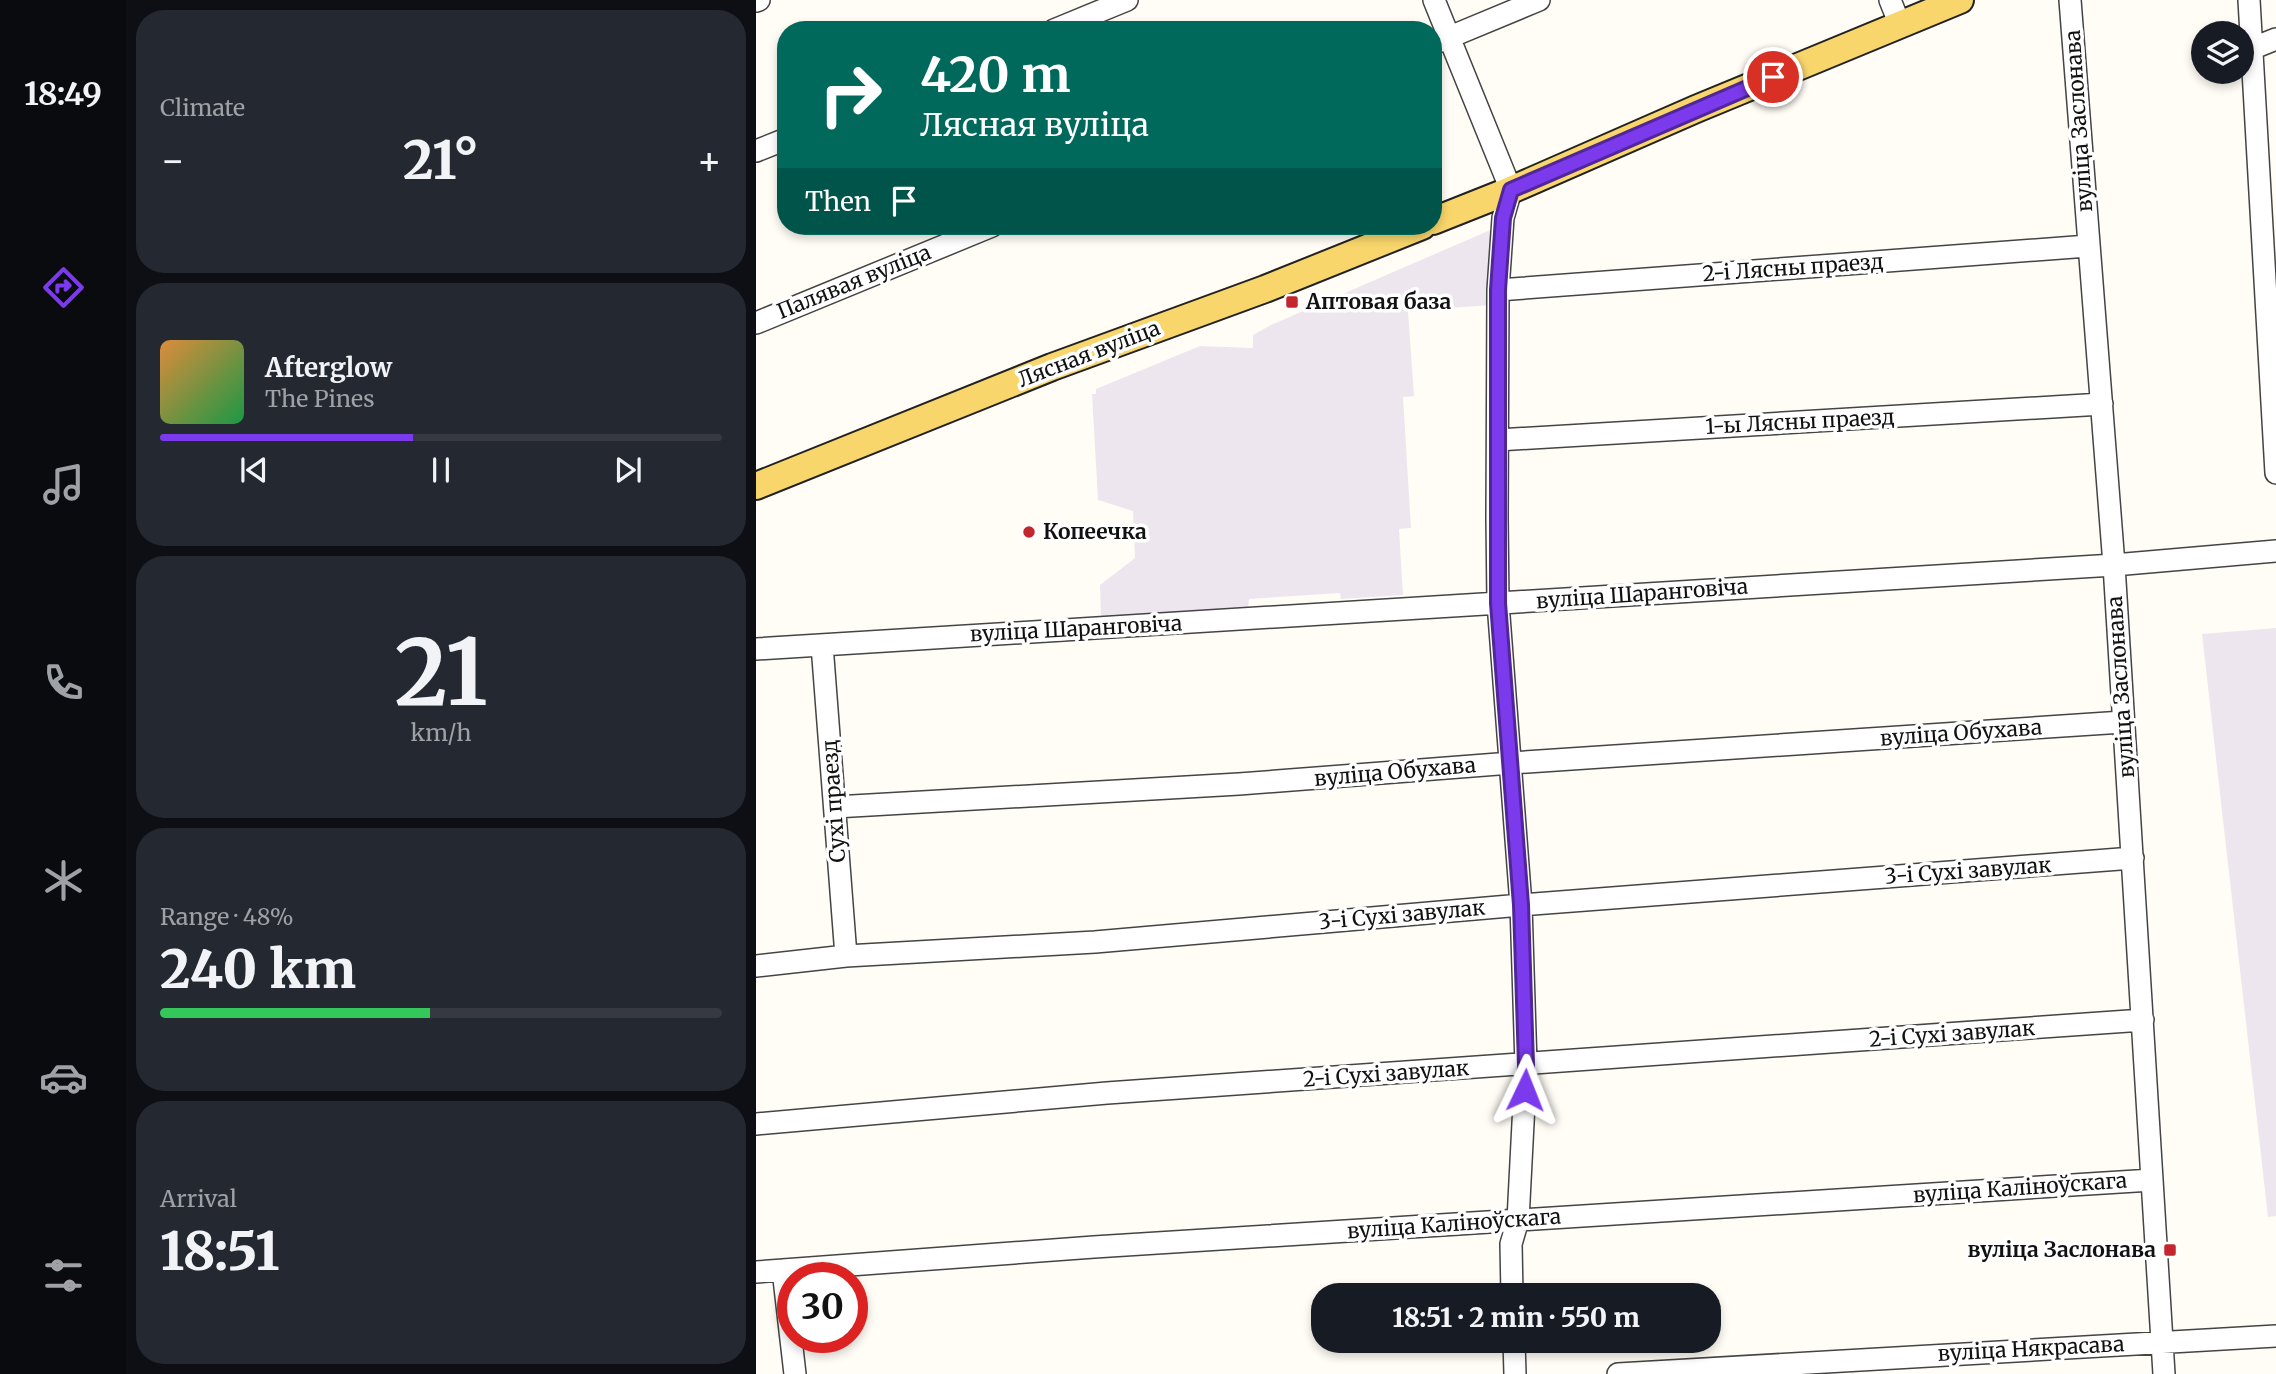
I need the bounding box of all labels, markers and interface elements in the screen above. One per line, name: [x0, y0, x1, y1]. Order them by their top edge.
map controls: [2191, 21, 2254, 84]
button: layers: [2191, 21, 2254, 84]
street label: вуліца Заслонава: [2059, 29, 2098, 213]
text: 420 m: [920, 44, 1071, 105]
pin: [1743, 47, 1803, 107]
icon: right: [805, 49, 896, 140]
icon: arrive: [1754, 58, 1792, 96]
text: 18:49: [24, 74, 102, 114]
text: Climate: [160, 93, 245, 122]
text: Лясная вуліца: [920, 105, 1149, 145]
text: 21°: [403, 128, 479, 193]
text: −: [160, 137, 185, 184]
text: +: [697, 137, 722, 184]
icon: arrive: [885, 182, 923, 220]
text: Then: [805, 185, 871, 218]
street label: Палявая вуліца: [773, 238, 935, 325]
street label: 2-і Лясны праезд: [1702, 248, 1884, 287]
icon: directions: [39, 263, 88, 312]
place label: Аптовая база: [1305, 288, 1452, 315]
marker: Аптовая база: [1284, 294, 1300, 310]
street label: Лясная вуліца: [1014, 314, 1164, 393]
text: Afterglow: [265, 351, 392, 384]
text: The Pines: [265, 384, 375, 413]
street label: 1-ы Лясны праезд: [1705, 403, 1895, 440]
icon: previous: [235, 451, 273, 489]
icon: pause: [422, 451, 460, 489]
icon: next: [609, 451, 647, 489]
icon: music: [39, 460, 88, 509]
place label: Копеечка: [1043, 518, 1147, 545]
marker: Копеечка: [1021, 524, 1037, 540]
street label: вуліца Шаранговіча: [1535, 573, 1749, 614]
street label: вуліца Заслонава: [2101, 595, 2140, 779]
street label: вуліца Шаранговіча: [969, 609, 1183, 648]
text: 21: [394, 615, 488, 730]
icon: phone: [39, 658, 88, 707]
street label: вуліца Обухава: [1879, 713, 2043, 752]
text: km/h: [411, 718, 471, 747]
street label: Сухі праезд: [816, 739, 851, 863]
street label: вуліца Обухава: [1313, 751, 1477, 792]
street label: 3-і Сухі завулак: [1884, 851, 2052, 890]
icon: climate: [39, 856, 88, 905]
street label: 3-і Сухі завулак: [1318, 894, 1486, 935]
text: Range · 48%: [160, 902, 294, 931]
text: 240 km: [160, 937, 356, 1002]
street label: 2-і Сухі завулак: [1868, 1014, 2036, 1053]
icon: car: [39, 1053, 88, 1102]
position arrow: [1488, 1053, 1562, 1127]
street label: 2-і Сухі завулак: [1302, 1054, 1470, 1093]
street label: вуліца Каліноўскага: [1912, 1167, 2128, 1208]
text: Arrival: [160, 1184, 237, 1213]
street label: вуліца Каліноўскага: [1346, 1203, 1562, 1244]
text: 18:51: [160, 1219, 280, 1284]
place label: вуліца Заслонава: [1967, 1236, 2156, 1263]
marker: вуліца Заслонава: [2162, 1242, 2178, 1258]
icon: filters: [39, 1251, 88, 1300]
speed limit sign: 30: [777, 1262, 868, 1353]
text: 18:51 · 2 min · 550 m: [1392, 1301, 1640, 1334]
street label: вуліца Някрасава: [1937, 1330, 2125, 1367]

